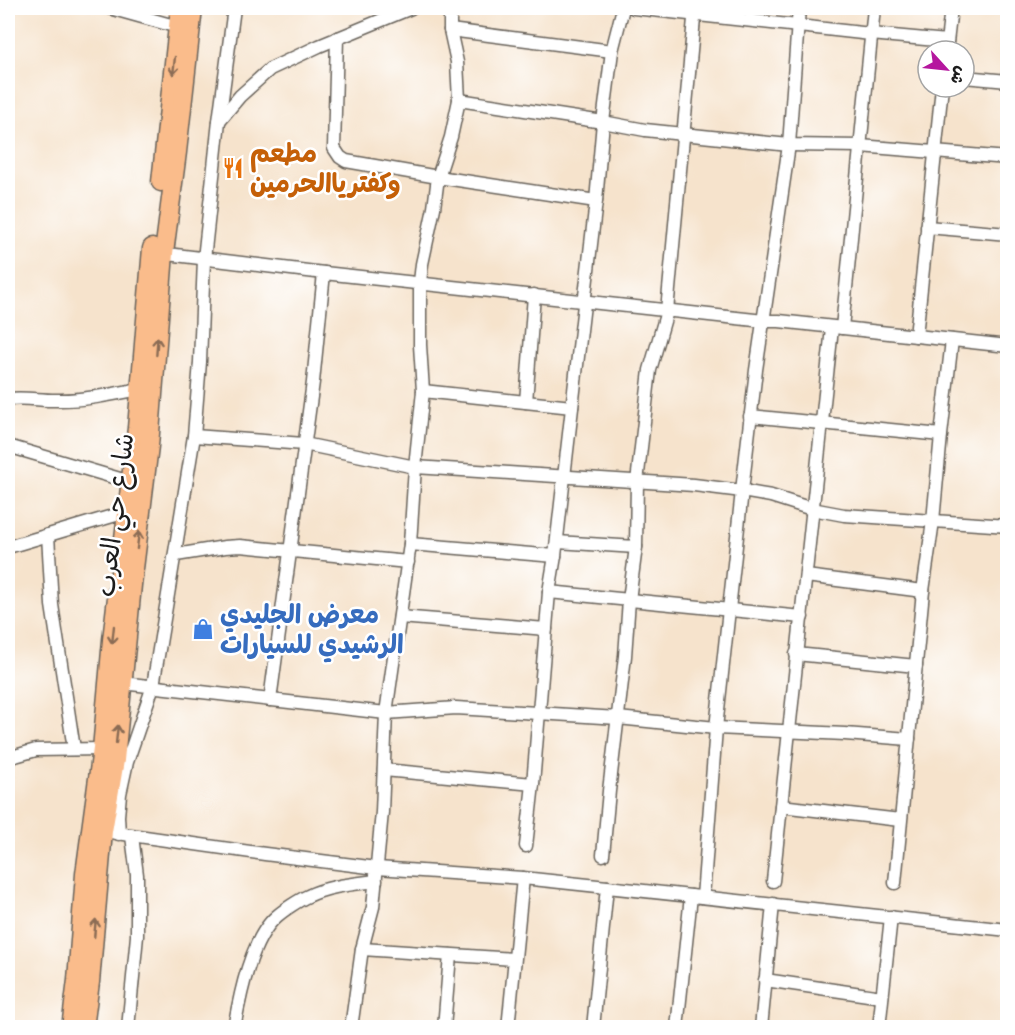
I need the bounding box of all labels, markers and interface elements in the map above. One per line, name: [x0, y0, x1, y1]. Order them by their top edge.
north arrow: [916, 39, 976, 99]
one-way arrow: [168, 55, 179, 75]
text: ش: [946, 63, 971, 88]
place label: مطعم وكفترياالحرمين: [250, 137, 401, 200]
restaurant icon: مطعم وكفترياالحرمين: [221, 156, 245, 180]
one-way arrow: [152, 337, 163, 357]
street label: شارع حي العرب: [89, 431, 147, 599]
one-way arrow: [132, 531, 143, 551]
place label: معرض الجليدي الرشيدي للسيارات: [220, 598, 404, 663]
shop icon: معرض الجليدي الرشيدي للسيارات: [191, 617, 215, 641]
one-way arrow: [107, 625, 118, 645]
one-way arrow: [112, 725, 123, 745]
one-way arrow: [90, 918, 101, 938]

